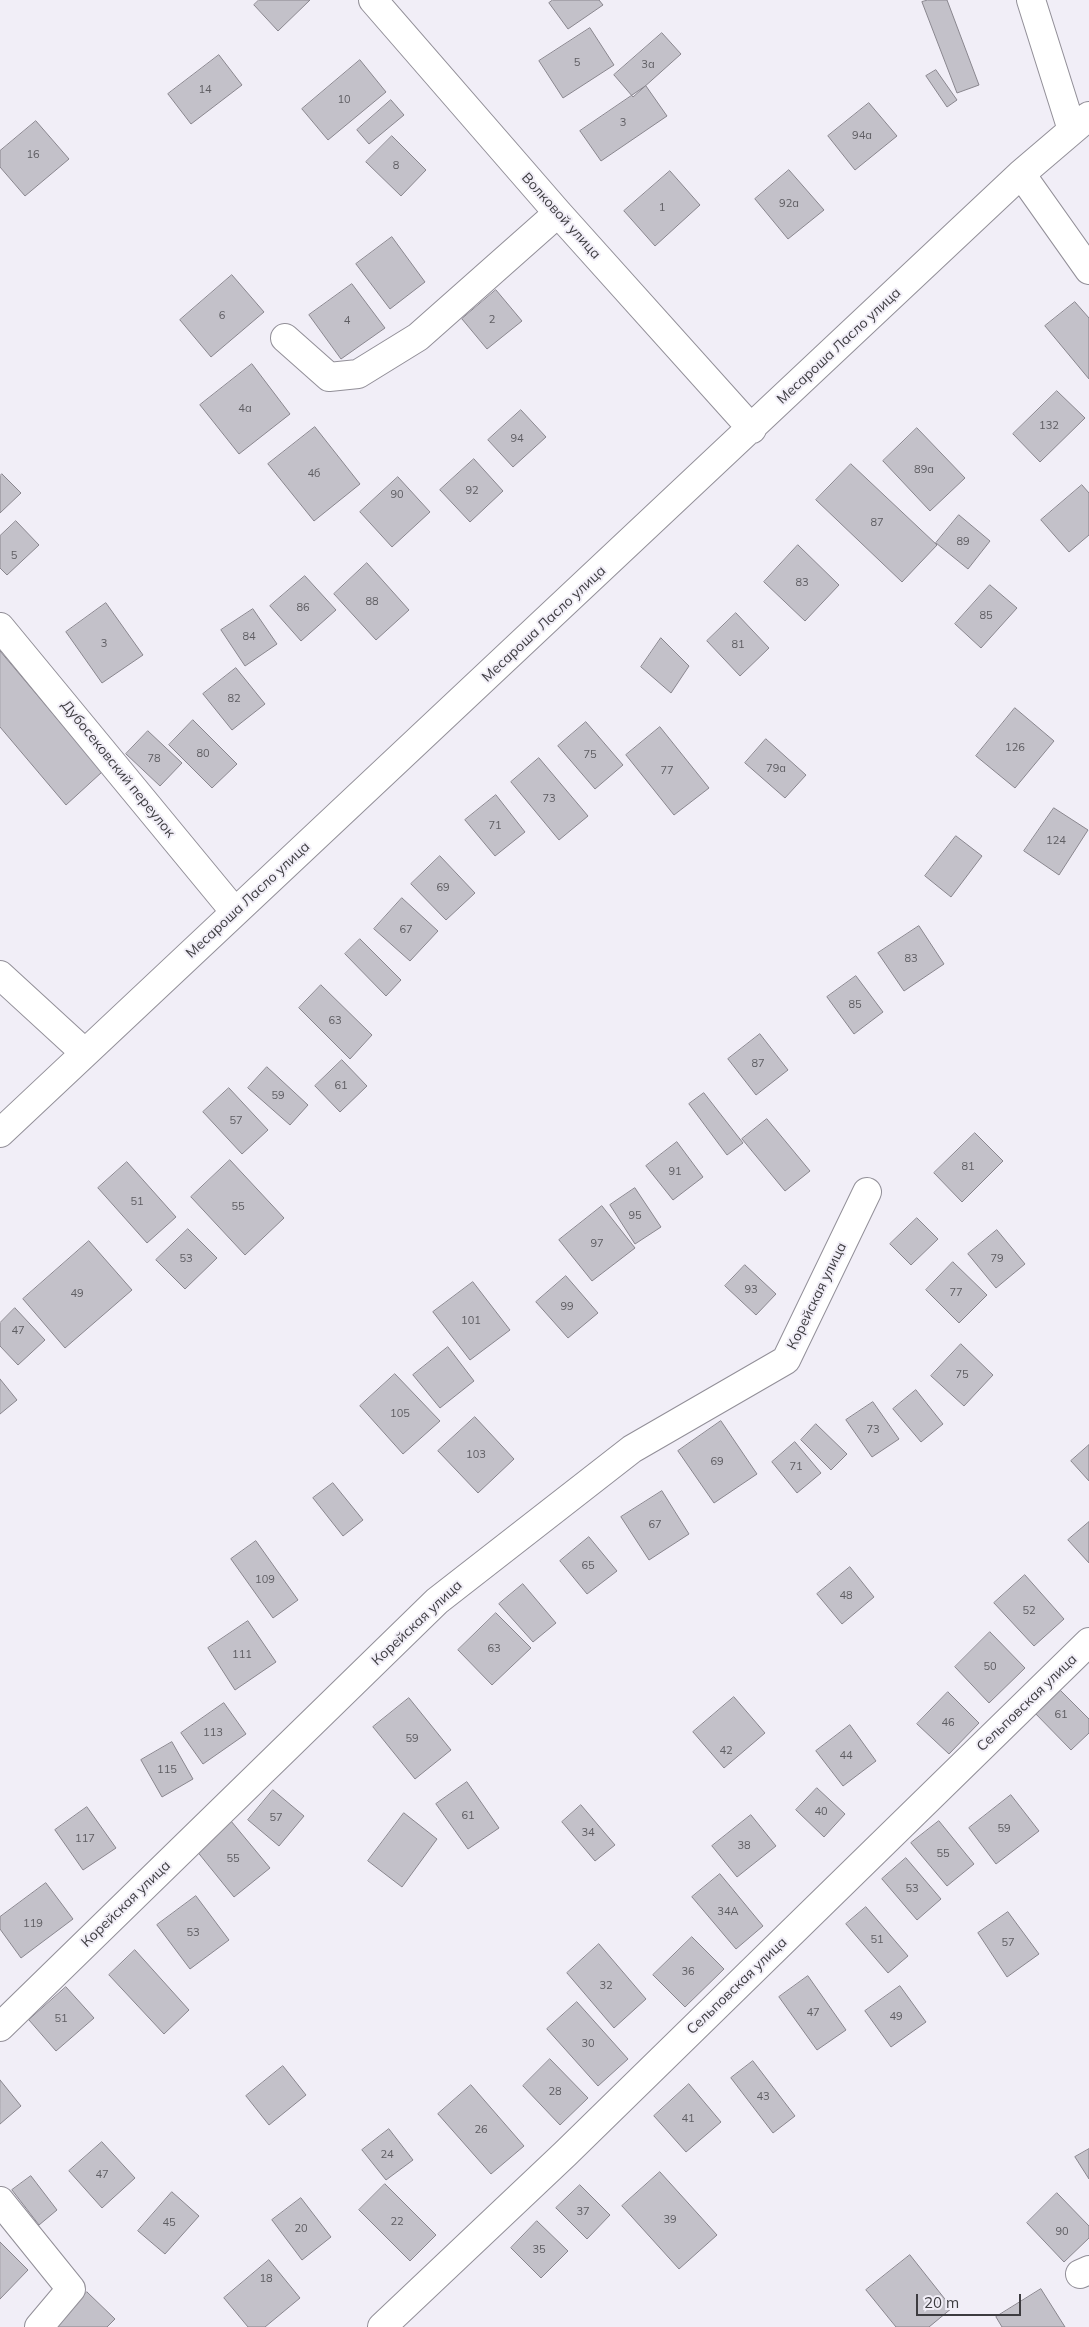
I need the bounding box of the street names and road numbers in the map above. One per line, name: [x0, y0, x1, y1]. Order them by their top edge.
street label: Волковой улица: [518, 169, 604, 263]
street label: Месароша Ласло улица: [774, 284, 904, 408]
street label: Месароша Ласло улица: [479, 562, 609, 686]
street label: Дубосековский переулок: [58, 697, 178, 841]
street label: Месароша Ласло улица: [183, 838, 313, 962]
street label: Корейская улица: [784, 1240, 850, 1352]
street label: Корейская улица: [368, 1577, 466, 1669]
street label: Сельповская улица: [973, 1651, 1081, 1755]
street label: Корейская улица: [78, 1857, 174, 1951]
street label: Сельповская улица: [683, 1934, 791, 2038]

